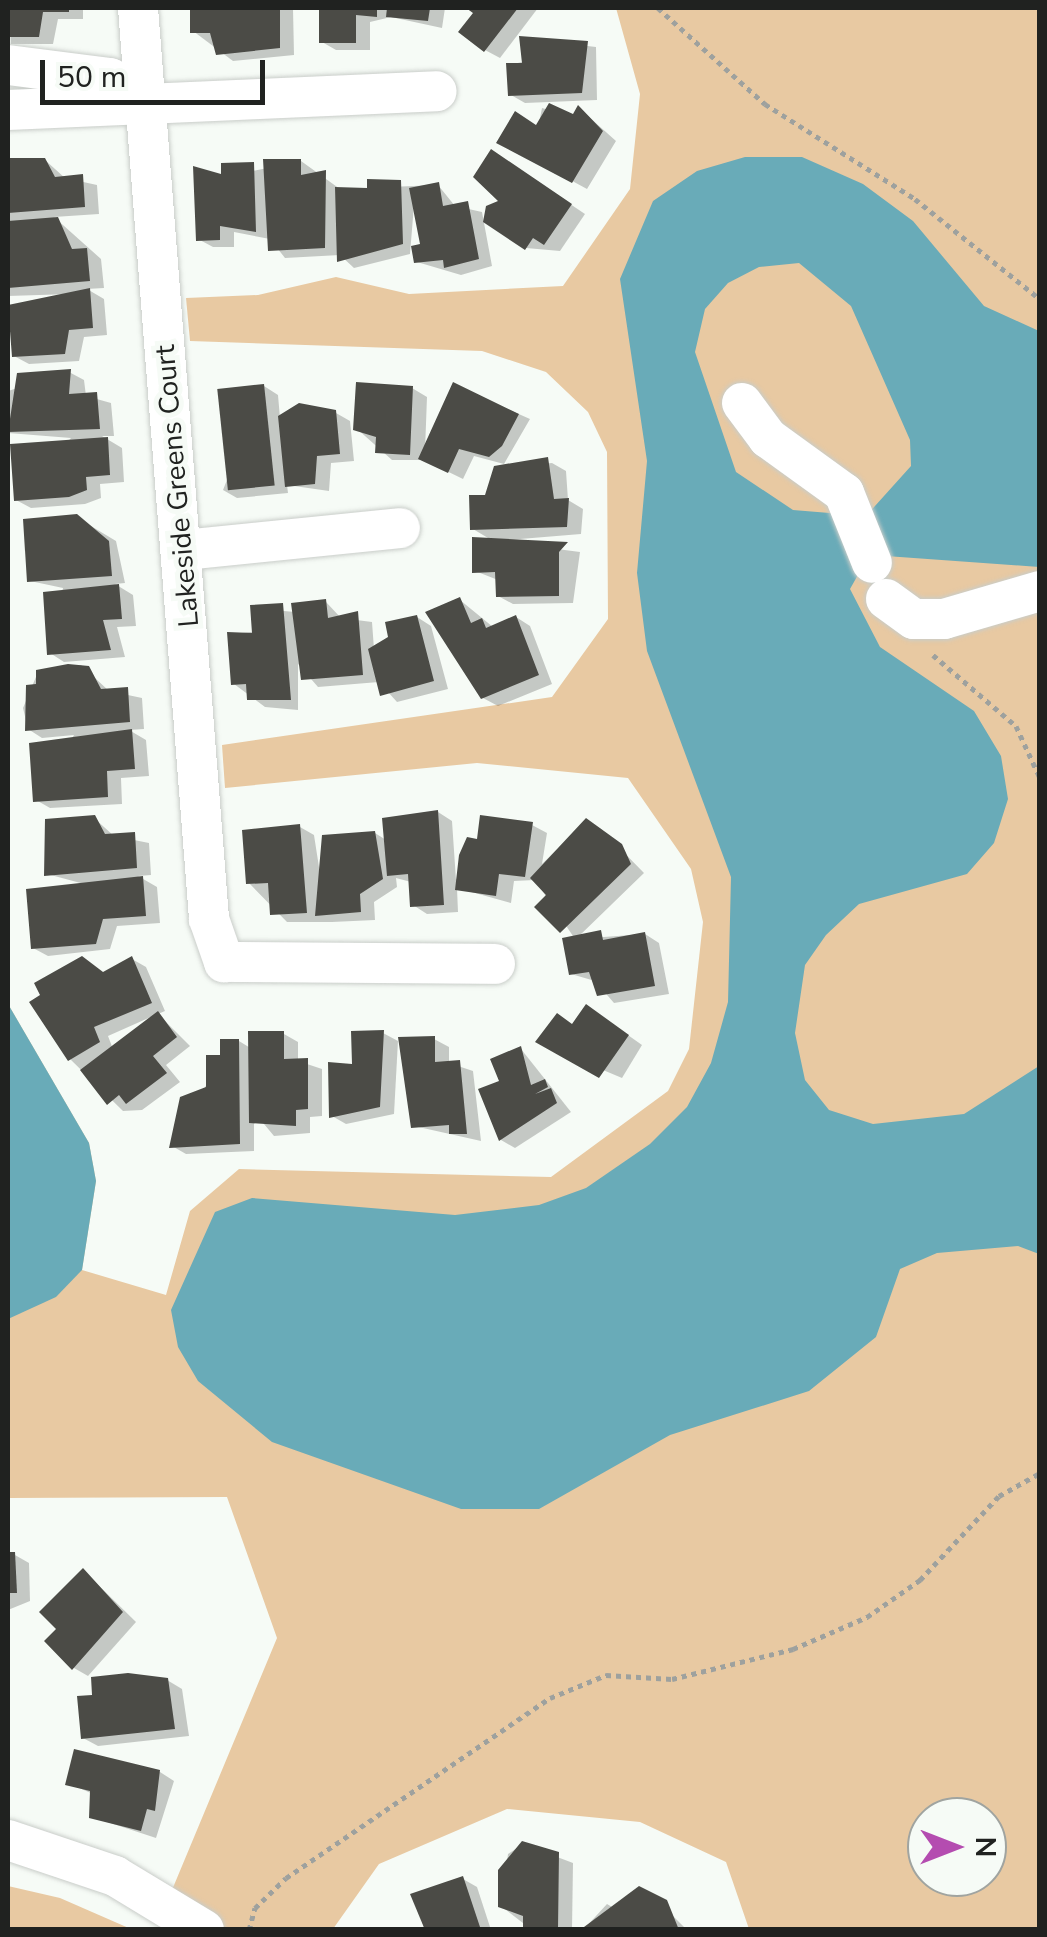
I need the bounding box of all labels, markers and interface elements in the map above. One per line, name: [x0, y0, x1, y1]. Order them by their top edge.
scale bar: [45, 40, 270, 102]
text: 50 m: [57, 57, 126, 98]
street label: Lakeside Greens Court: [148, 343, 206, 629]
north arrow: [907, 1797, 1007, 1897]
text: N: [966, 1837, 1004, 1857]

